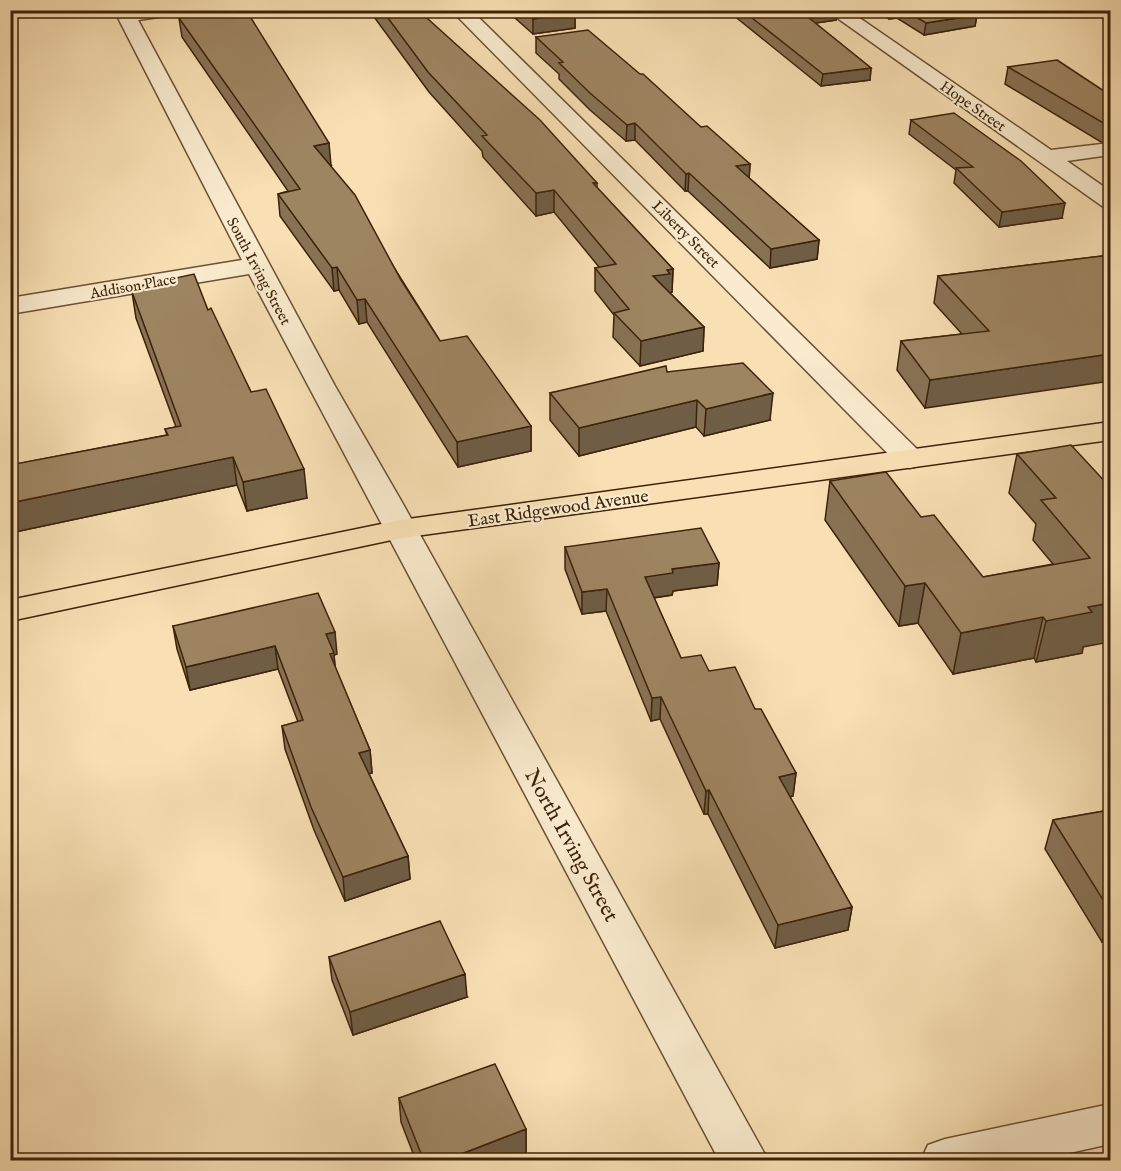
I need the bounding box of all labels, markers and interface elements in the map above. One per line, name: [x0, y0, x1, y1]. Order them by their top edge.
street label: Hope Street: [936, 77, 1009, 136]
street label: Liberty Street: [648, 196, 724, 272]
street label: South Irving Street: [222, 214, 295, 328]
street label: Addison Place: [87, 270, 178, 304]
street label: East Ridgewood Avenue: [466, 485, 650, 534]
street label: North Irving Street: [518, 765, 624, 927]

